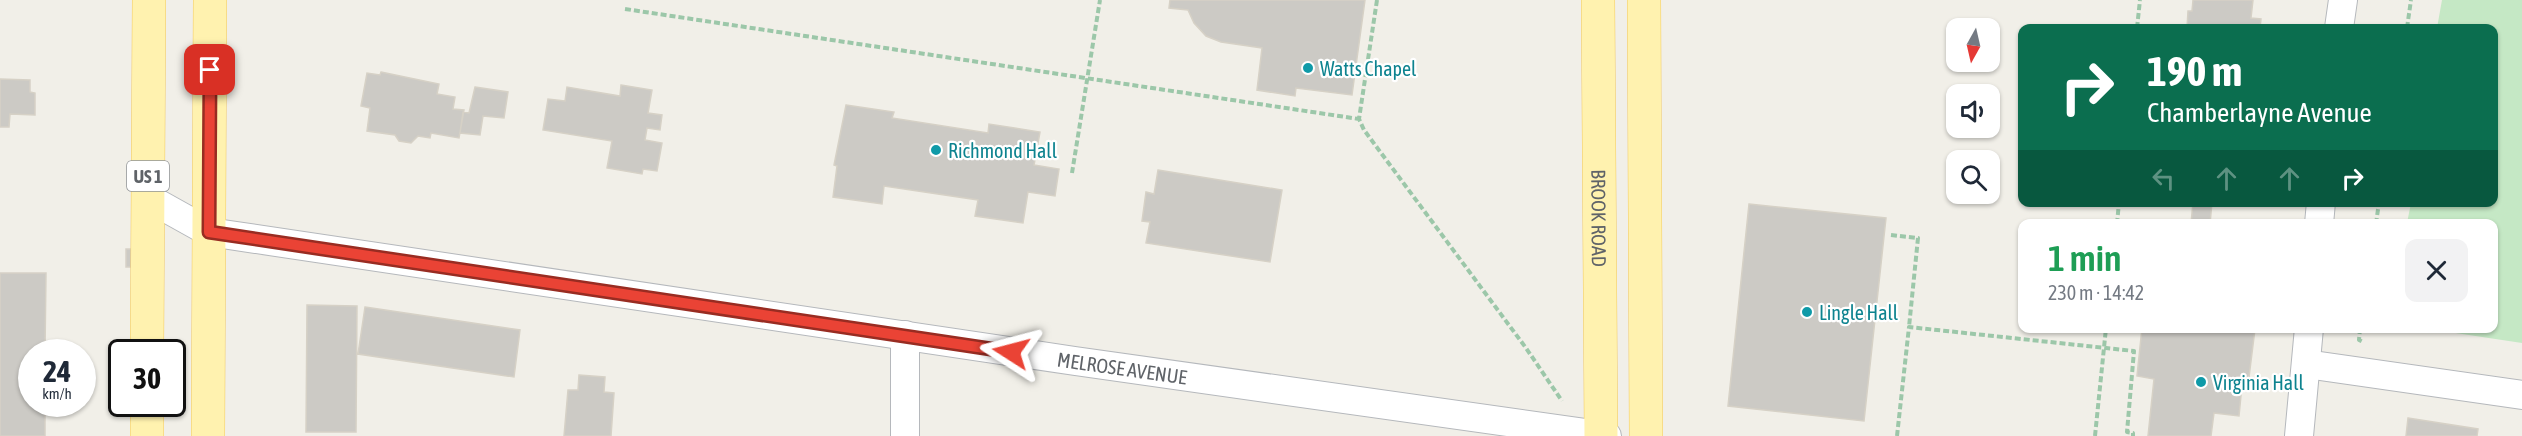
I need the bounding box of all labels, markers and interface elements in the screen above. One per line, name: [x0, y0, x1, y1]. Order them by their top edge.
north arrow: [1946, 18, 2000, 72]
map controls: [1946, 18, 2000, 204]
pin: [184, 44, 235, 95]
text: 190 m: [2147, 47, 2242, 95]
icon: right: [2048, 48, 2126, 126]
icon: arrive: [193, 53, 226, 86]
place label: Watts Chapel: [1320, 57, 1417, 80]
marker: Watts Chapel: [1301, 61, 1315, 75]
button: sound: [1946, 84, 2000, 138]
text: Chamberlayne Avenue: [2147, 97, 2372, 128]
place label: Richmond Hall: [948, 139, 1058, 162]
marker: Richmond Hall: [929, 143, 943, 157]
button: search: [1946, 150, 2000, 204]
road number: US 1: [127, 161, 169, 191]
icon: left: [2147, 162, 2180, 195]
icon: ahead: [2210, 162, 2243, 195]
icon: ahead: [2273, 162, 2306, 195]
icon: right: [2336, 162, 2369, 195]
street label: BROOK ROAD: [1588, 169, 1611, 267]
text: 1 min: [2048, 237, 2122, 279]
button: close: [2405, 239, 2468, 302]
text: 230 m · 14:42: [2048, 281, 2144, 304]
place label: Lingle Hall: [1819, 301, 1899, 324]
marker: Lingle Hall: [1800, 305, 1814, 319]
position arrow: [979, 320, 1043, 384]
speed limit sign: 30: [108, 339, 186, 417]
street label: MELROSE AVENUE: [1056, 347, 1189, 388]
text: 24: [43, 354, 71, 388]
place label: Virginia Hall: [2213, 371, 2304, 394]
marker: Virginia Hall: [2194, 375, 2208, 389]
text: km/h: [42, 385, 72, 402]

